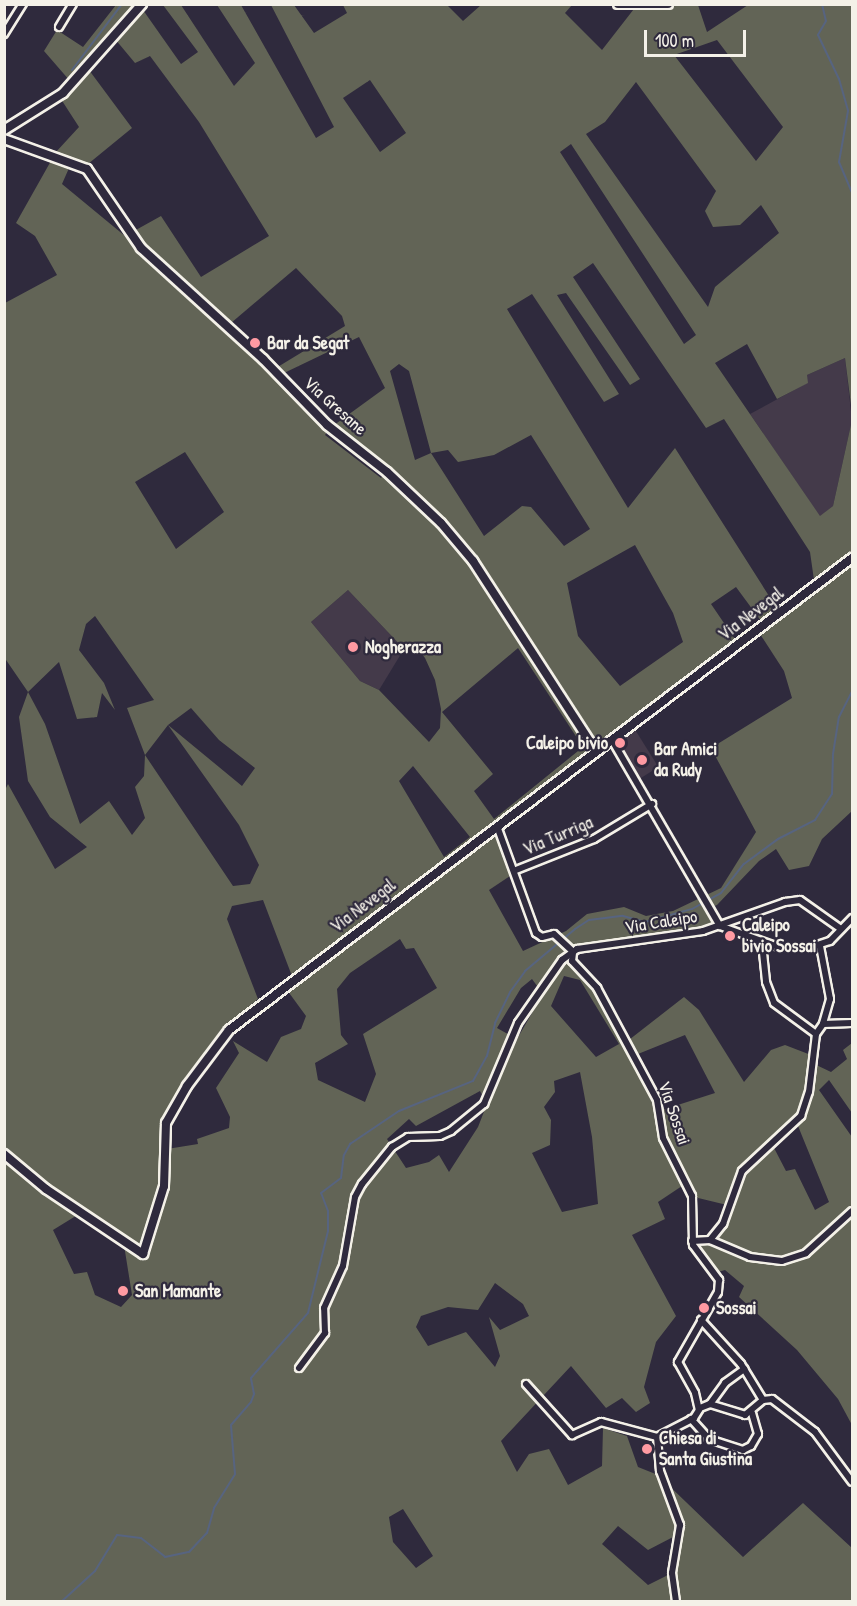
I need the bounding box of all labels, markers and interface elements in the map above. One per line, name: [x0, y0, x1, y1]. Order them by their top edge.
scale bar: [647, 18, 749, 56]
text: 100 m: [655, 28, 694, 53]
place label: Bar da Segat: [267, 332, 349, 354]
marker: Bar da Segat: [248, 336, 262, 350]
street label: Via Gresane: [299, 372, 371, 440]
street label: Via Nevegal: [714, 582, 788, 646]
place label: Nogherazza: [365, 636, 441, 658]
marker: Nogherazza: [346, 640, 360, 654]
place label: Caleipo bivio: [526, 732, 608, 754]
marker: Caleipo bivio: [613, 736, 627, 750]
place label: Bar Amici da Rudy: [654, 739, 717, 782]
marker: Bar Amici da Rudy: [635, 753, 649, 767]
street label: Via Turriga: [520, 812, 596, 860]
street label: Via Nevegal: [326, 874, 400, 938]
street label: Via Caleipo: [623, 906, 699, 938]
place label: Caleipo bivio Sossai: [742, 915, 817, 958]
marker: Caleipo bivio Sossai: [723, 929, 737, 943]
street label: Via Sossai: [653, 1078, 695, 1148]
place label: San Mamante: [135, 1280, 221, 1302]
marker: San Mamante: [116, 1284, 130, 1298]
place label: Sossai: [716, 1297, 756, 1319]
marker: Sossai: [697, 1301, 711, 1315]
place label: Chiesa di Santa Giustina: [659, 1428, 752, 1470]
marker: Chiesa di Santa Giustina: [640, 1442, 654, 1456]

